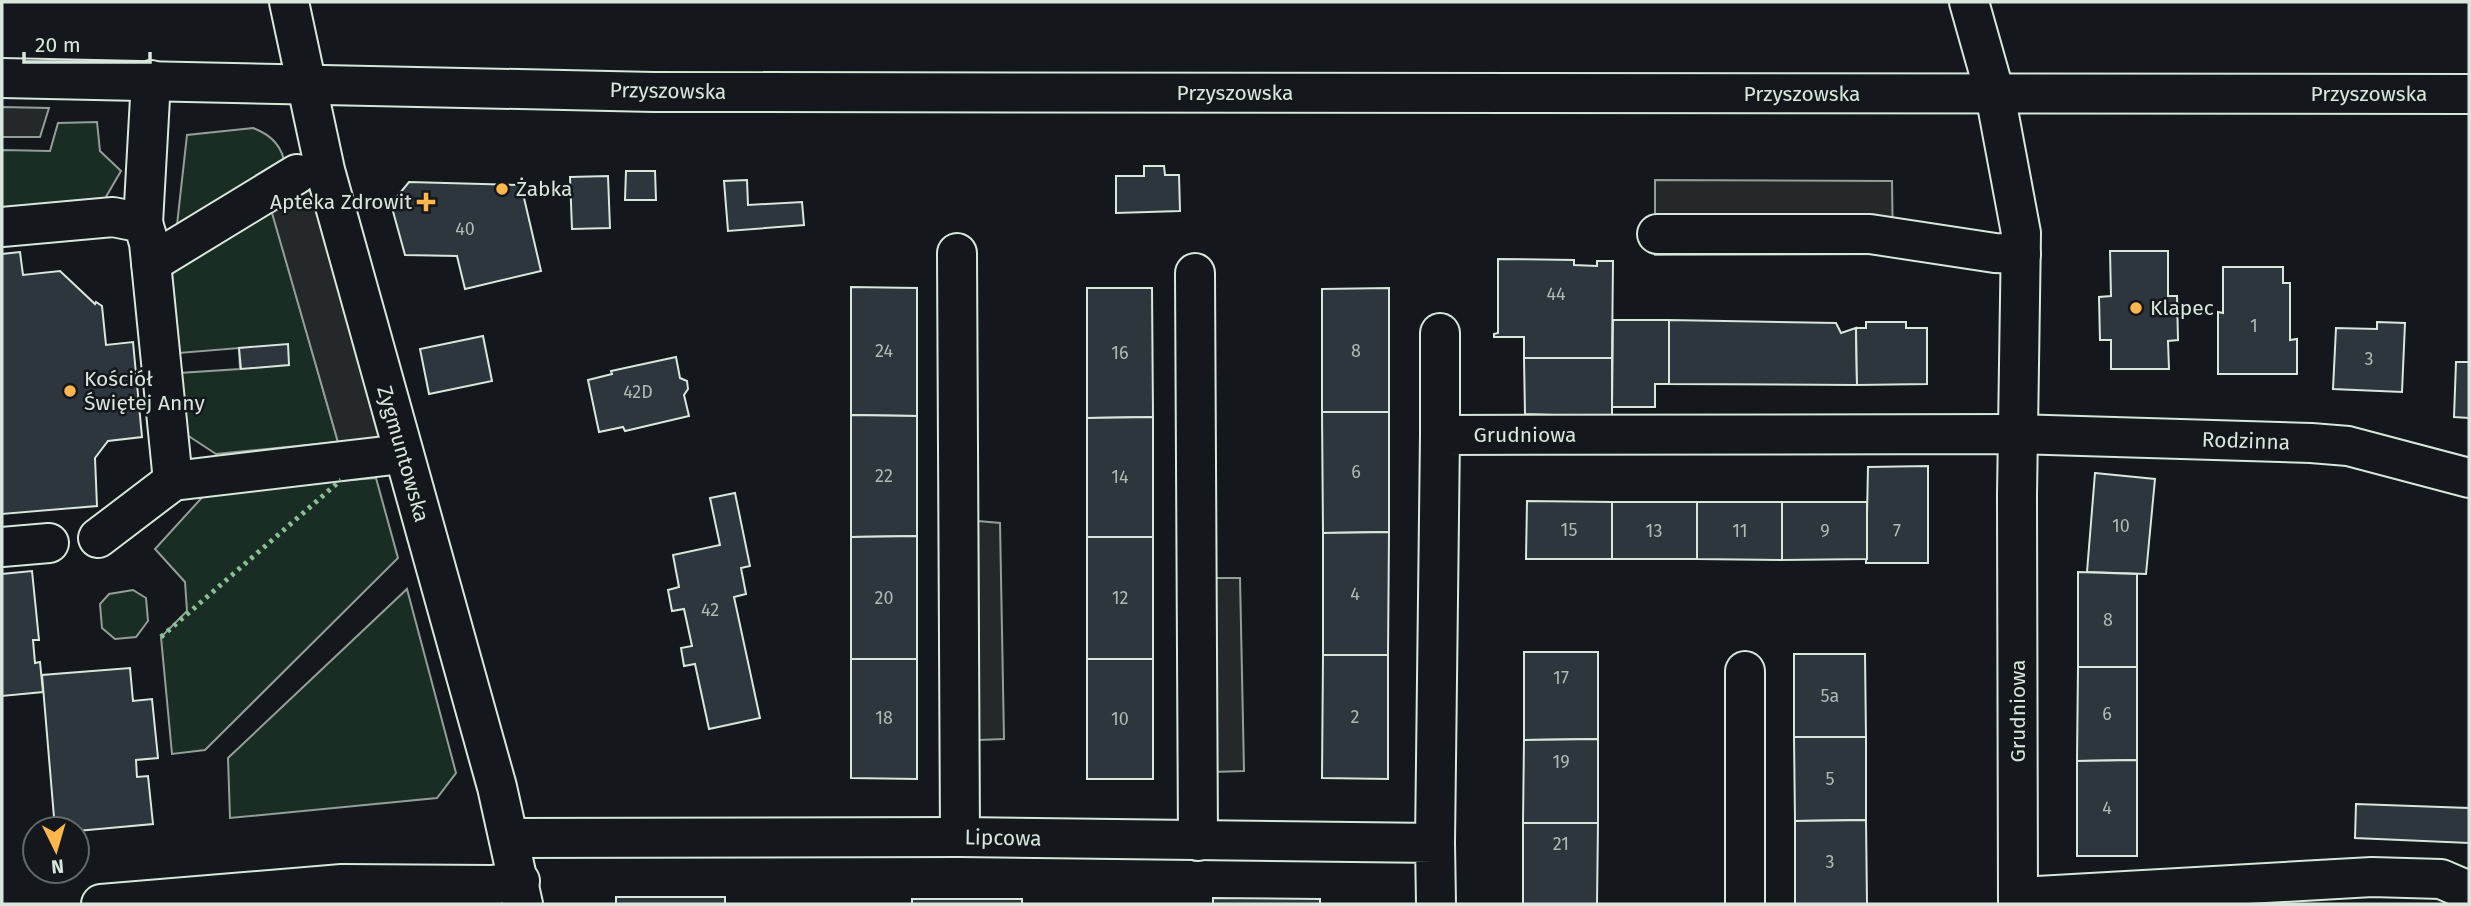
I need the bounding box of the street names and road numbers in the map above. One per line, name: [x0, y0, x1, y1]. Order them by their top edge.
street label: Przyszowska: [609, 77, 727, 105]
street label: Przyszowska: [1177, 80, 1293, 106]
street label: Przyszowska: [1744, 81, 1860, 107]
street label: Przyszowska: [2311, 81, 2427, 107]
street label: Zygmuntowska: [371, 383, 435, 525]
street label: Grudniowa: [1474, 422, 1576, 448]
street label: Rodzinna: [2201, 426, 2291, 456]
street label: Grudniowa: [2005, 660, 2031, 762]
street label: Lipcowa: [964, 824, 1042, 852]

